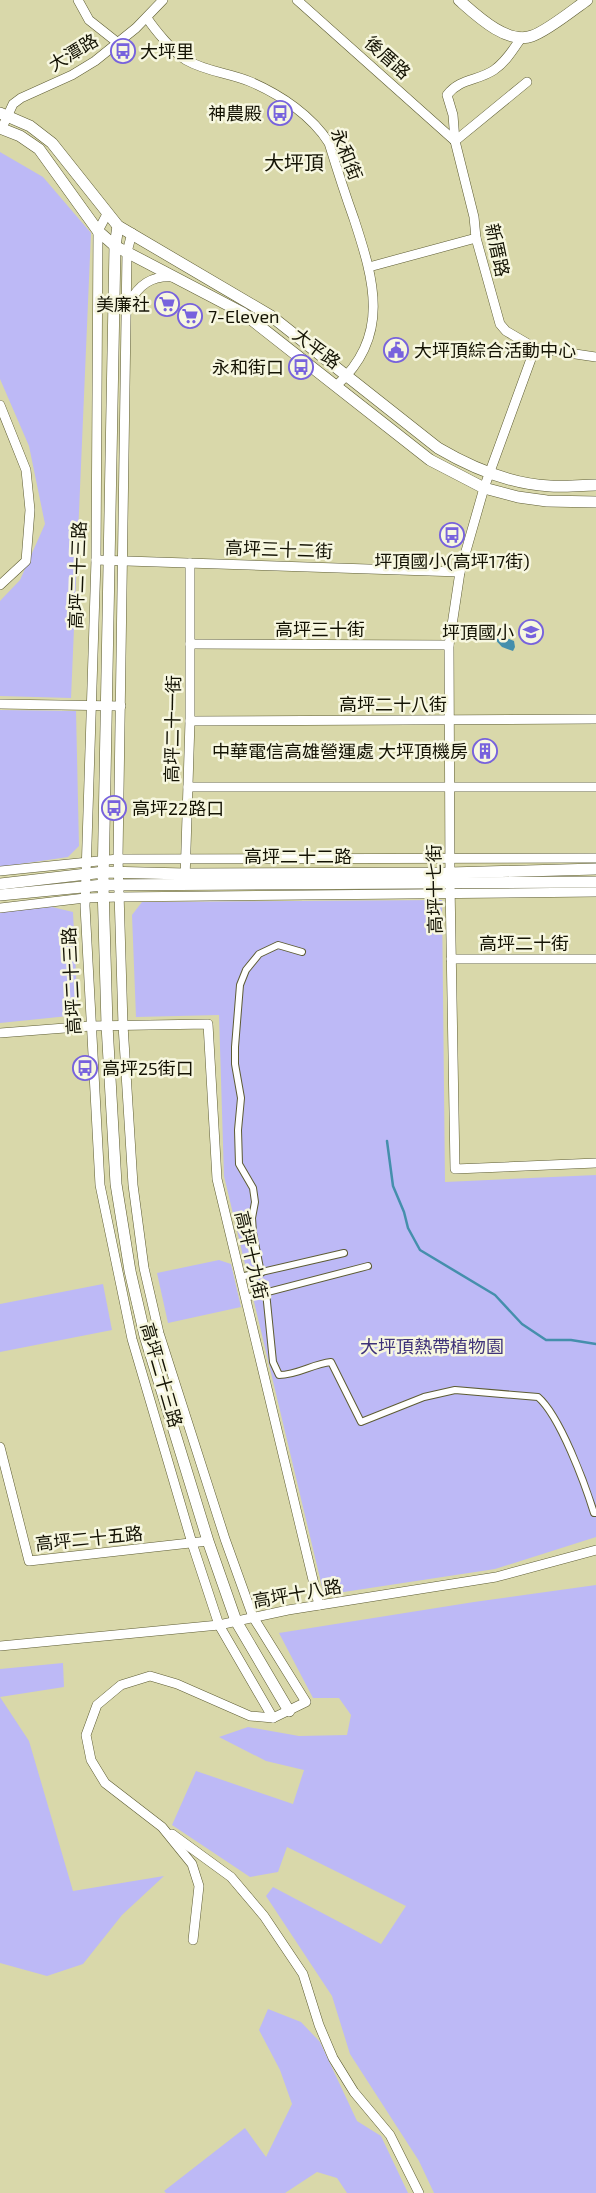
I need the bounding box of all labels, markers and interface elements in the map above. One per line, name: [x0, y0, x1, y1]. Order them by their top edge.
street label: 大潭路: [44, 29, 102, 75]
street label: 後厝路: [361, 31, 415, 83]
bus stop icon: 大坪里: [110, 38, 136, 64]
place label: 大坪里: [140, 40, 194, 62]
bus stop icon: 神農殿: [267, 100, 293, 126]
place label: 神農殿: [208, 102, 262, 124]
street label: 永和街: [327, 125, 367, 183]
district label: 大坪頂: [264, 150, 324, 174]
street label: 新厝路: [482, 221, 514, 279]
supermarket icon: 美廉社: [154, 291, 180, 317]
place label: 美廉社: [96, 293, 150, 315]
supermarket icon: 7-Eleven: [177, 303, 203, 329]
place label: 7-Eleven: [208, 305, 280, 327]
street label: 大平路: [289, 323, 345, 373]
public building icon: 大坪頂綜合活動中心: [383, 337, 409, 363]
place label: 大坪頂綜合活動中心: [414, 339, 576, 361]
bus stop icon: 永和街口: [288, 354, 314, 380]
place label: 永和街口: [212, 356, 284, 378]
street label: 高坪二十三路: [64, 521, 90, 629]
bus stop icon: 坪頂國小(高坪17街): [439, 522, 465, 548]
street label: 高坪三十二街: [225, 536, 333, 562]
place label: 坪頂國小(高坪17街): [374, 550, 530, 572]
street label: 高坪三十街: [275, 618, 365, 640]
school or university icon: 坪頂國小: [518, 619, 544, 645]
place label: 坪頂國小: [442, 621, 514, 643]
street label: 高坪二十一街: [160, 675, 184, 783]
street label: 高坪二十八街: [339, 693, 447, 715]
building icon: 中華電信高雄營運處 大坪頂機房: [472, 738, 498, 764]
place label: 中華電信高雄營運處 大坪頂機房: [212, 740, 468, 762]
bus stop icon: 高坪22路口: [101, 795, 127, 821]
place label: 高坪22路口: [132, 797, 224, 819]
street label: 高坪十七街: [422, 844, 446, 934]
street label: 高坪二十二路: [244, 845, 352, 867]
street label: 高坪二十三路: [57, 926, 85, 1036]
street label: 高坪二十街: [479, 932, 569, 954]
bus stop icon: 高坪25街口: [72, 1055, 98, 1081]
place label: 高坪25街口: [102, 1057, 194, 1079]
street label: 高坪十九街: [231, 1209, 273, 1301]
street label: 高坪二十三路: [137, 1320, 187, 1430]
park label: 大坪頂熱帶植物園: [360, 1335, 504, 1357]
street label: 高坪二十五路: [34, 1521, 144, 1555]
street label: 高坪十八路: [251, 1574, 343, 1612]

